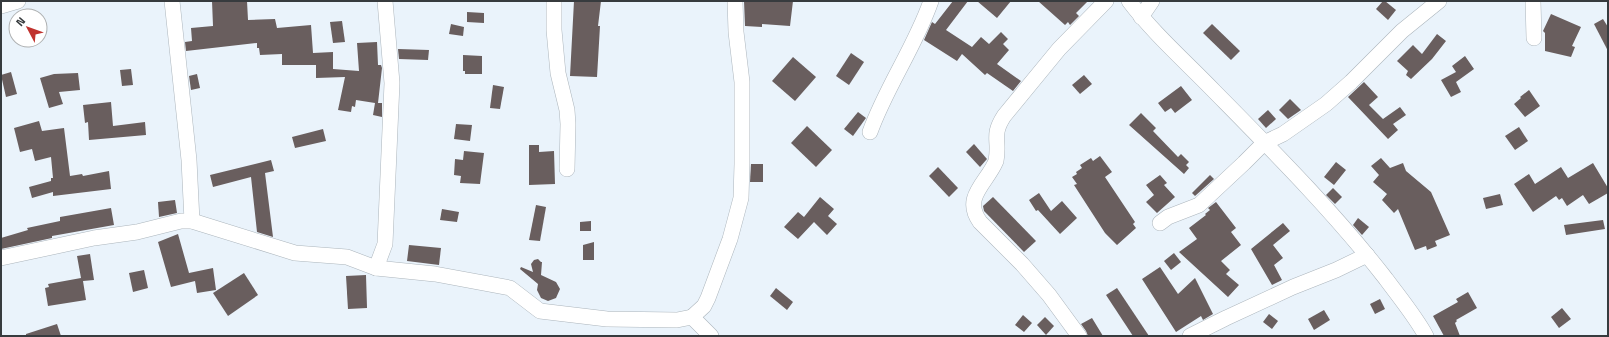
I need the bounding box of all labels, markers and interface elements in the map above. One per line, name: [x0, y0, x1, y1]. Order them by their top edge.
north arrow: [8, 8, 48, 48]
text: N: [12, 13, 29, 30]

